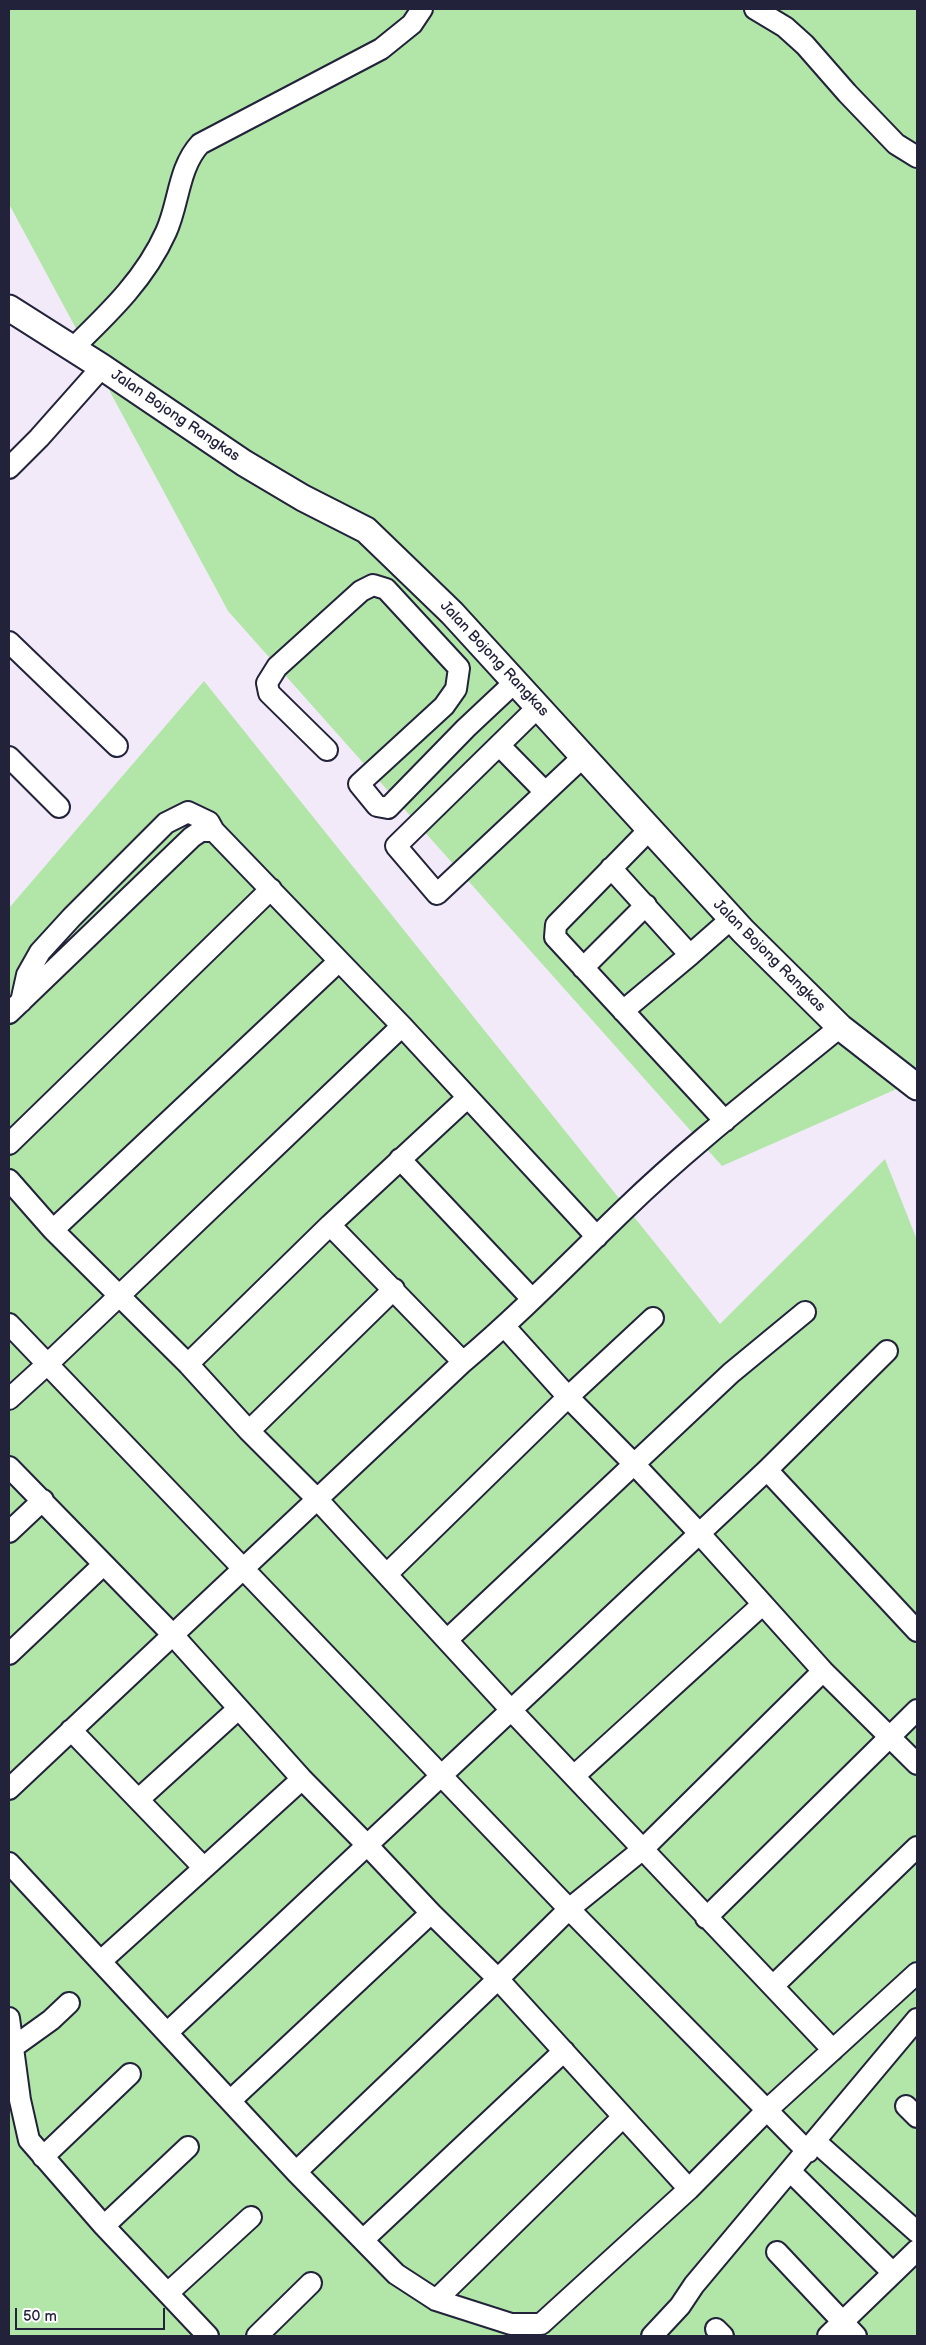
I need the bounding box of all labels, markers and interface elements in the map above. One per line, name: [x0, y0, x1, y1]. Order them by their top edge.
street label: Jalan Bojong Rangkas: [107, 366, 243, 466]
street label: Jalan Bojong Rangkas: [436, 598, 552, 720]
street label: Jalan Bojong Rangkas: [709, 896, 829, 1016]
scale bar: [18, 2298, 168, 2330]
text: 50 m: [23, 2307, 57, 2326]

